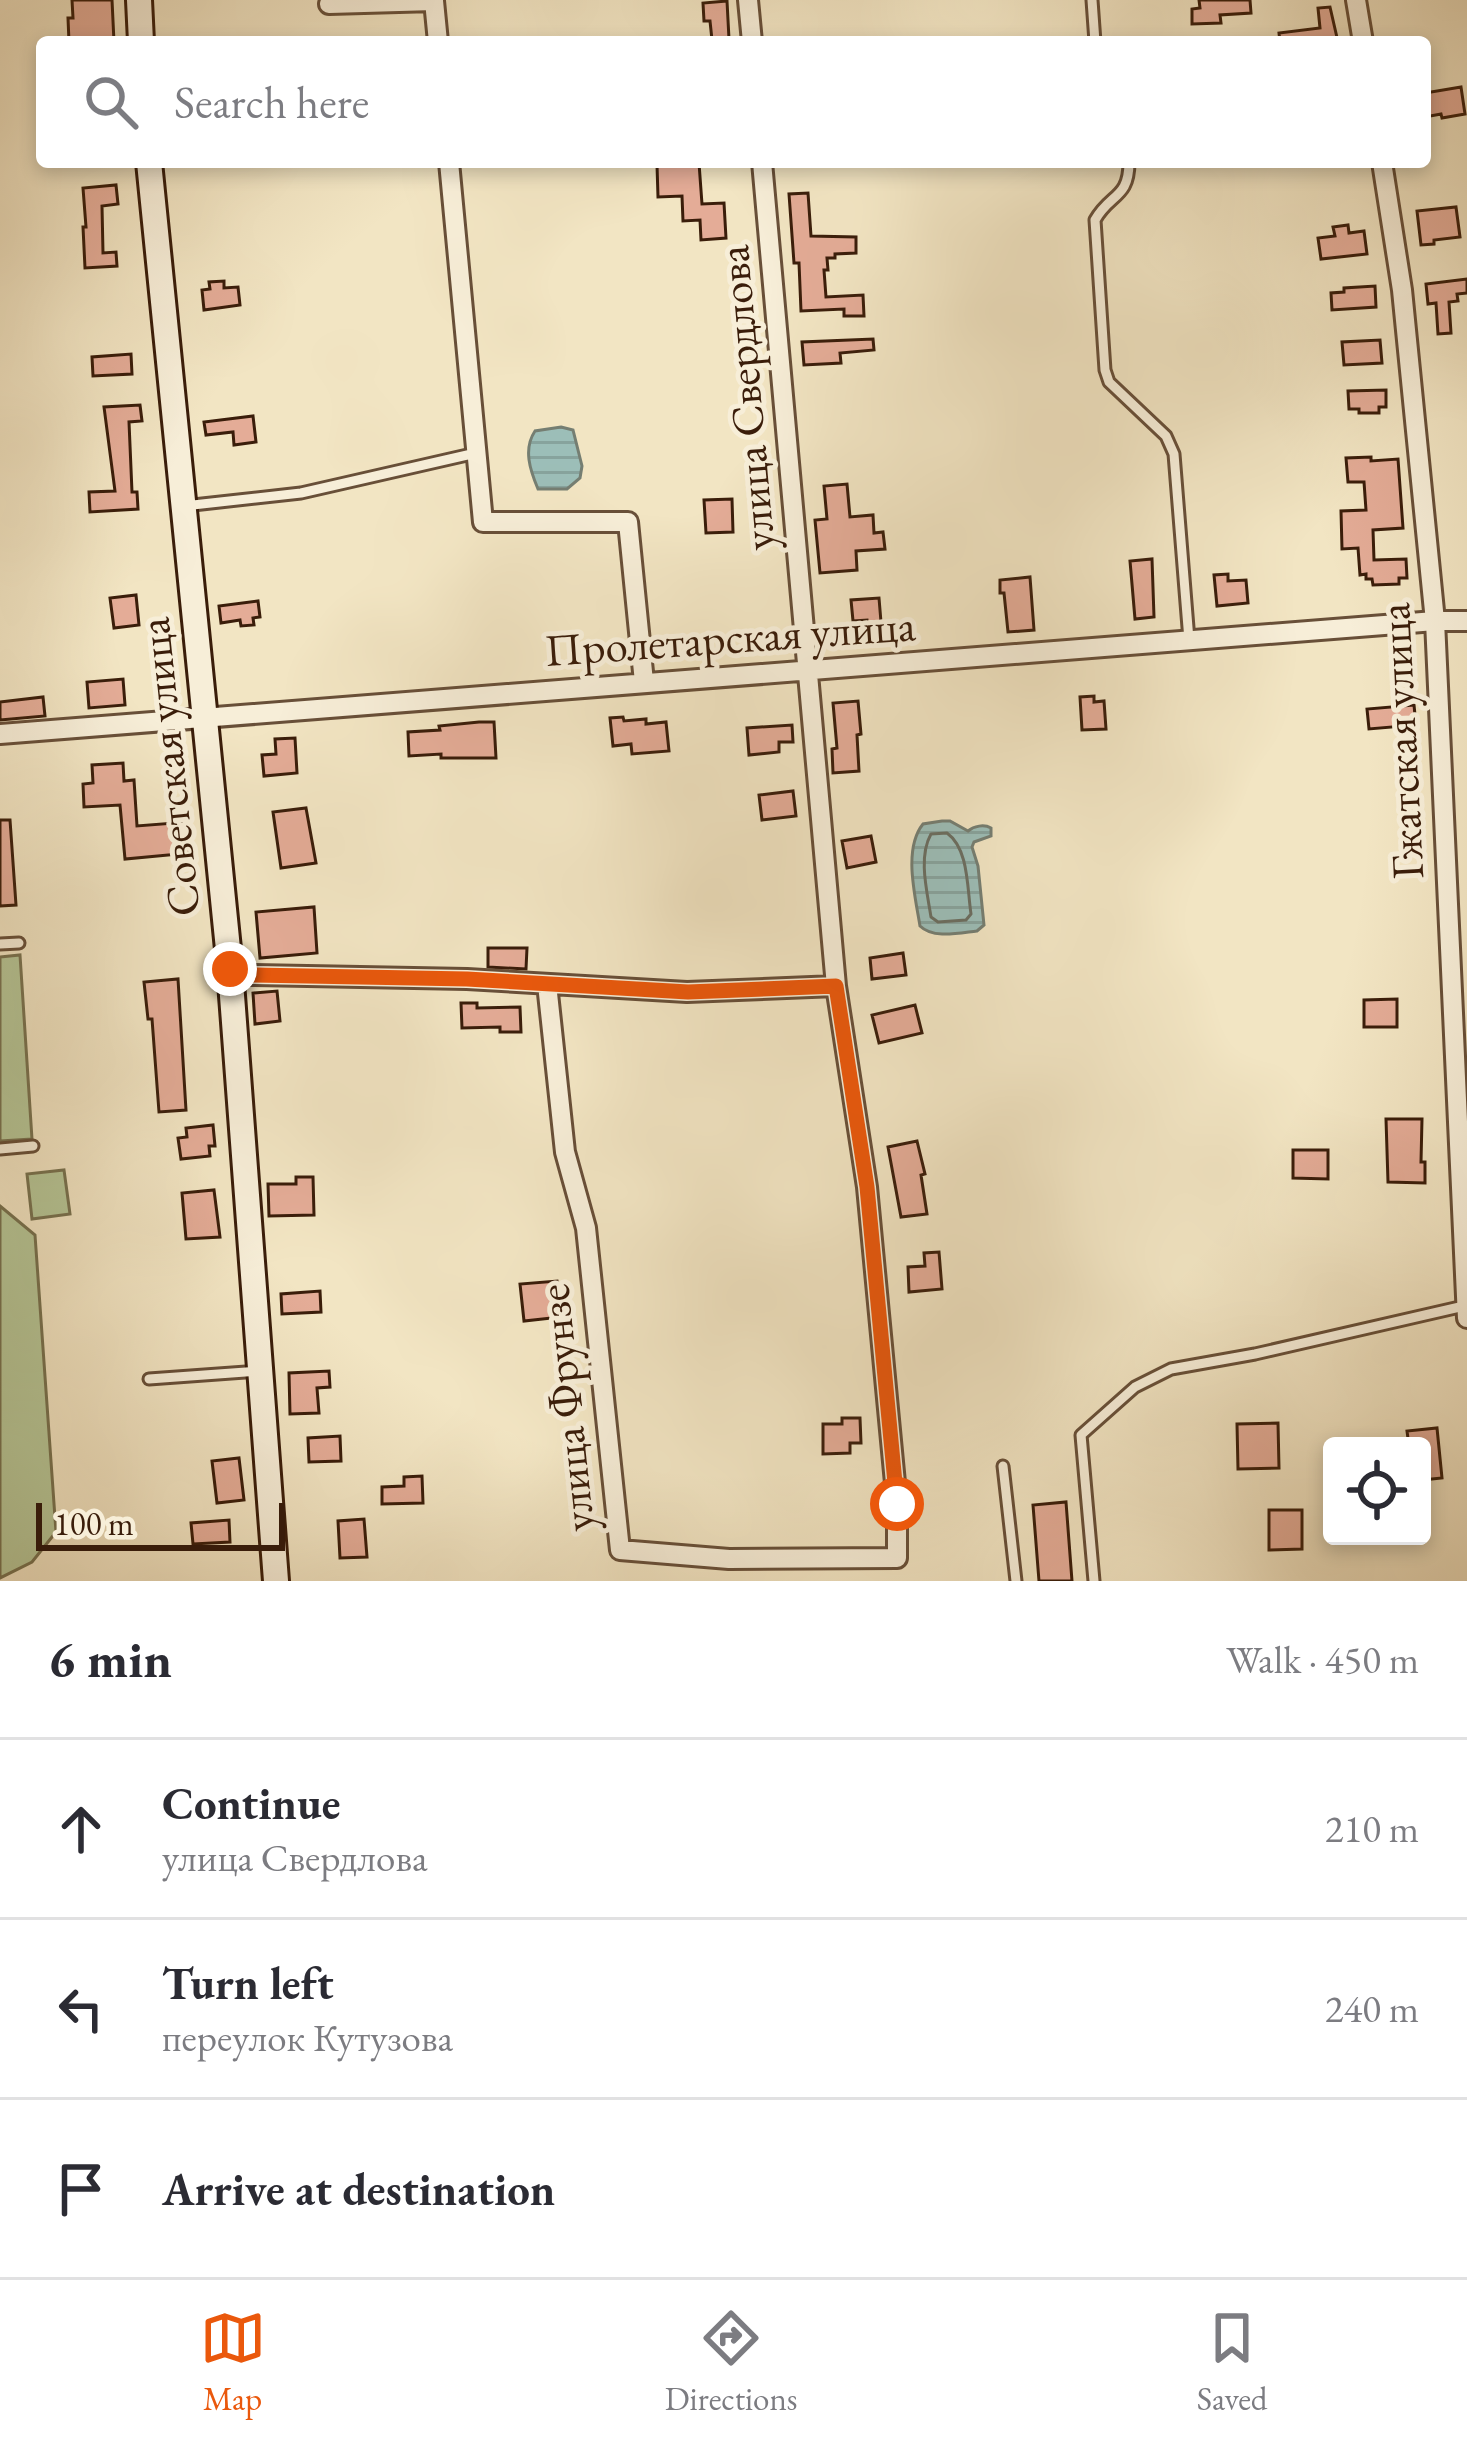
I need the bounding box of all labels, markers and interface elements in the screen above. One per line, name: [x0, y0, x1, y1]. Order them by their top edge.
search box: [36, 36, 1431, 168]
icon: search: [78, 69, 144, 135]
text: Search here: [174, 73, 369, 131]
street label: улица Свердлова: [703, 243, 787, 553]
street label: Пролетарская улица: [543, 595, 917, 679]
street label: Гжатская улица: [1364, 601, 1436, 881]
street label: Советская улица: [123, 615, 213, 919]
route end: [203, 942, 257, 996]
street label: улица Фрунзе: [523, 1281, 607, 1535]
map controls: [1323, 1437, 1431, 1545]
button: locate: [1323, 1437, 1431, 1545]
route start: [870, 1477, 924, 1531]
scale bar: [36, 1497, 285, 1550]
text: 100 m: [54, 1502, 134, 1545]
text: 6 min: [48, 1626, 172, 1692]
text: Walk · 450 m: [1226, 1634, 1419, 1685]
text: Continue: [162, 1774, 340, 1832]
icon: ahead: [48, 1796, 114, 1862]
text: 210 m: [1325, 1803, 1419, 1854]
text: улица Свердлова: [162, 1832, 427, 1883]
text: Turn left: [162, 1954, 334, 2012]
icon: left: [48, 1976, 114, 2042]
text: 240 m: [1325, 1983, 1419, 2034]
text: переулок Кутузова: [162, 2012, 453, 2063]
icon: arrive: [48, 2156, 114, 2222]
text: Arrive at destination: [162, 2160, 555, 2218]
tab: Map: [200, 2305, 266, 2420]
tab: Directions: [665, 2305, 798, 2420]
tab: Saved: [1197, 2305, 1267, 2420]

